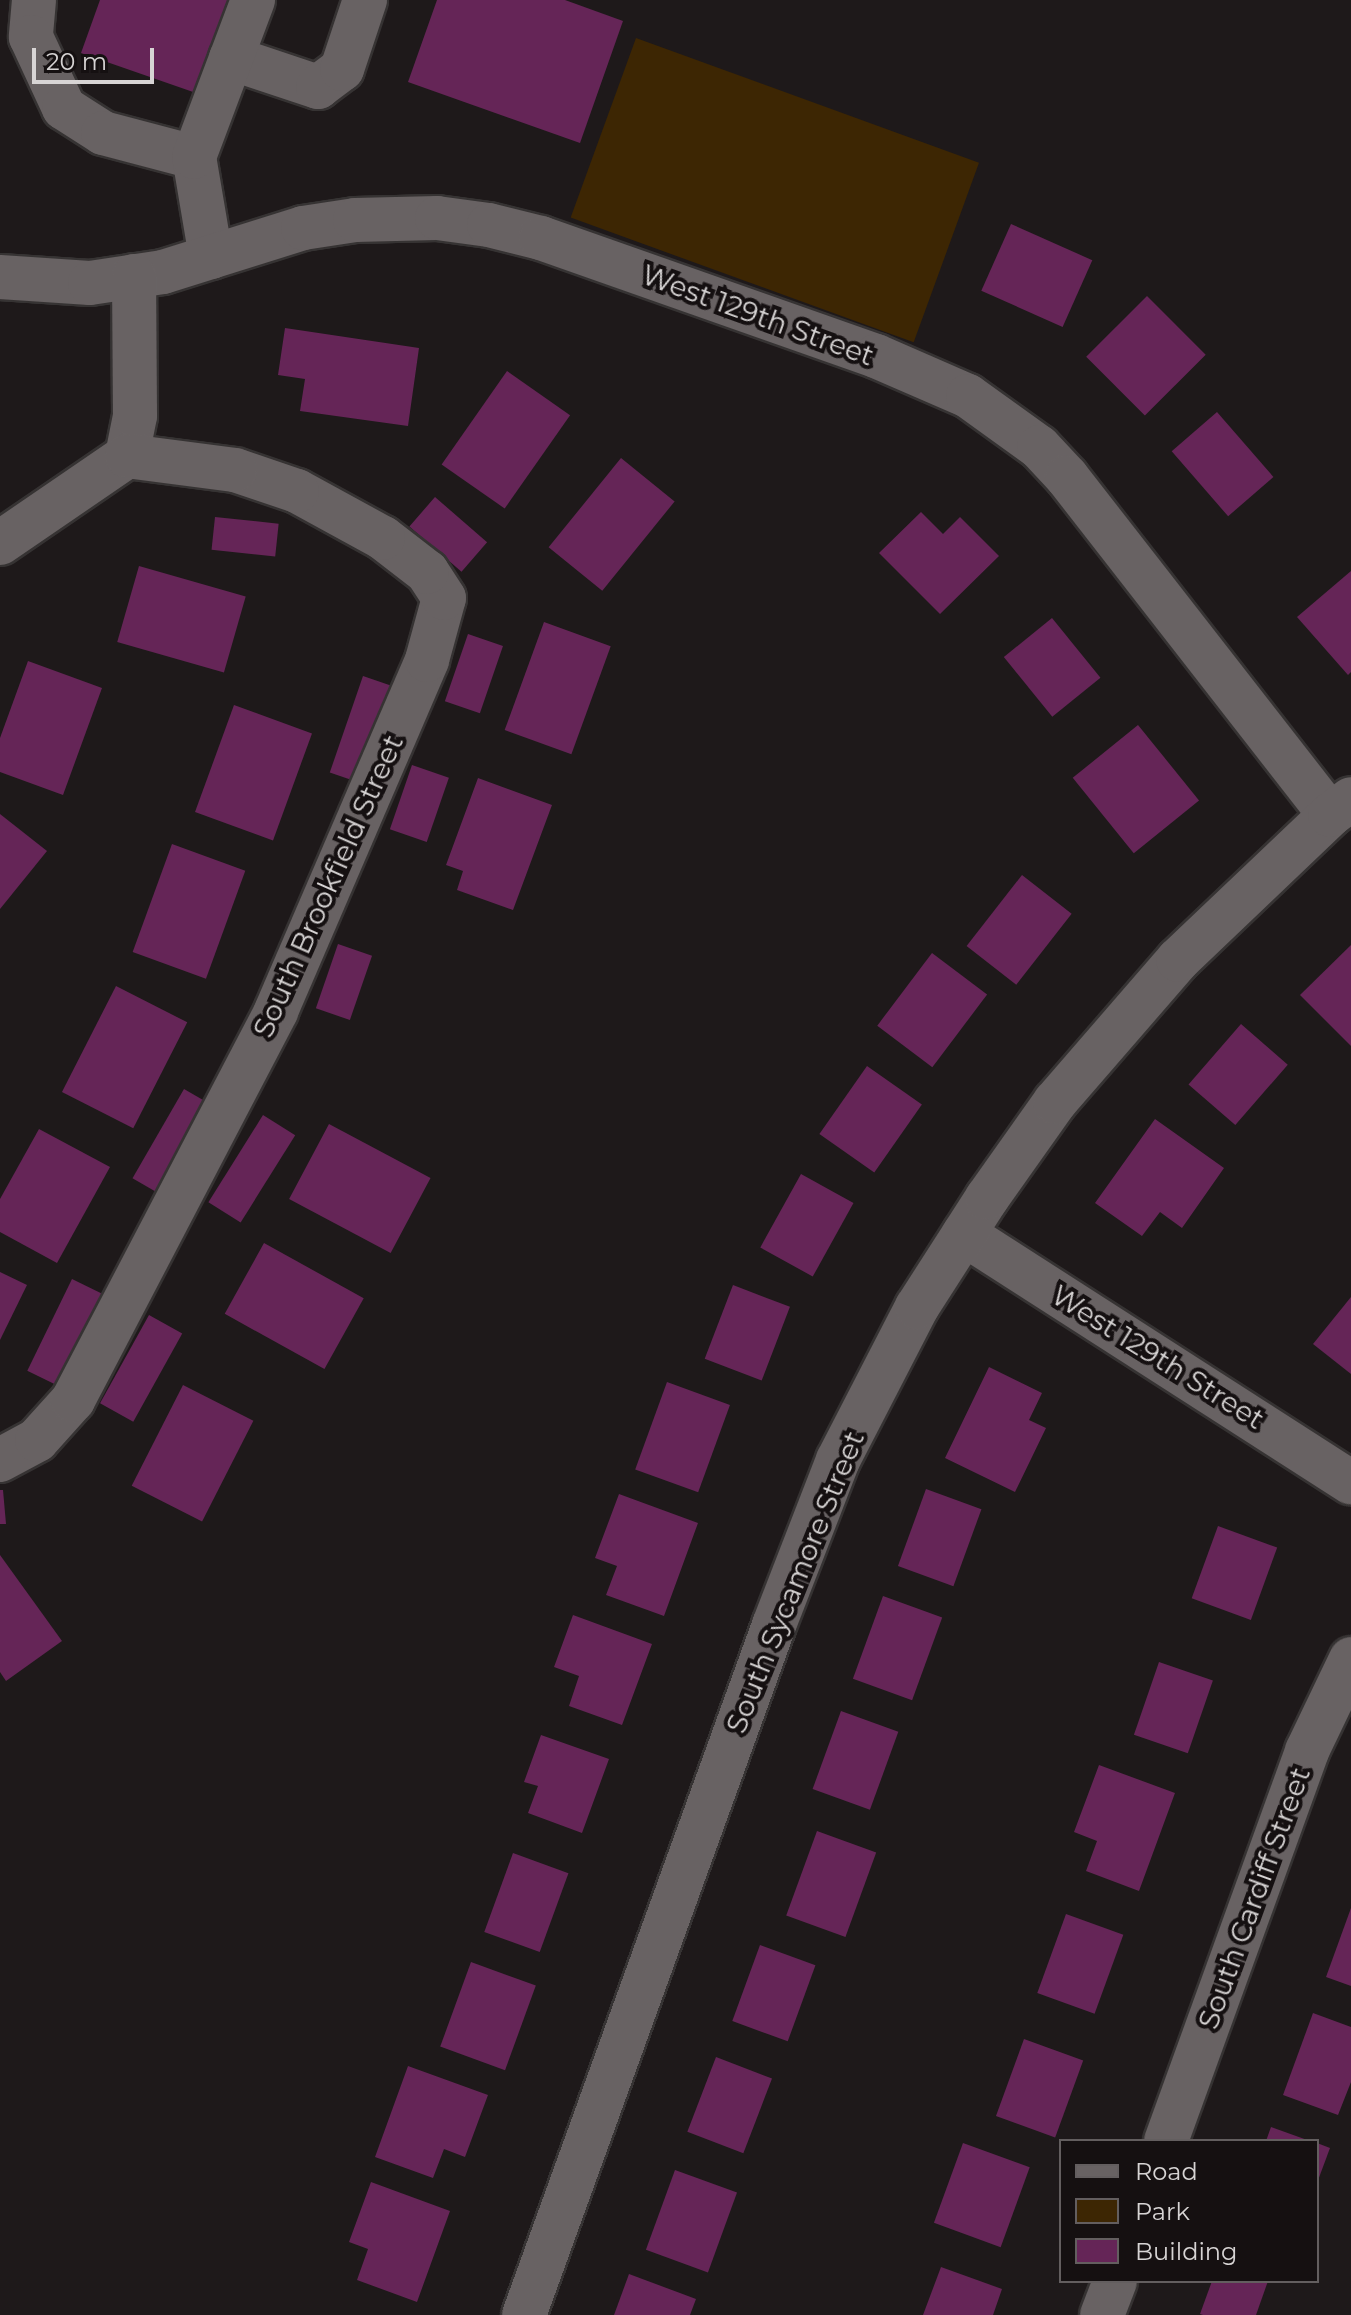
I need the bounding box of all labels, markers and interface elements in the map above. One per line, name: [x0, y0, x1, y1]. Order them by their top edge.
scale bar: [36, 32, 158, 82]
text: 20 m: [46, 47, 107, 76]
street label: West 129th Street: [637, 257, 879, 373]
street label: South Brookfield Street: [246, 730, 410, 1042]
street label: West 129th Street: [1045, 1278, 1271, 1436]
street label: South Sycamore Street: [719, 1426, 871, 1738]
street label: South Cardiff Street: [1191, 1763, 1317, 2033]
legend: [1059, 2139, 1319, 2283]
text: Road: [1135, 2157, 1198, 2186]
text: Park: [1135, 2197, 1190, 2226]
text: Building: [1135, 2237, 1238, 2266]

